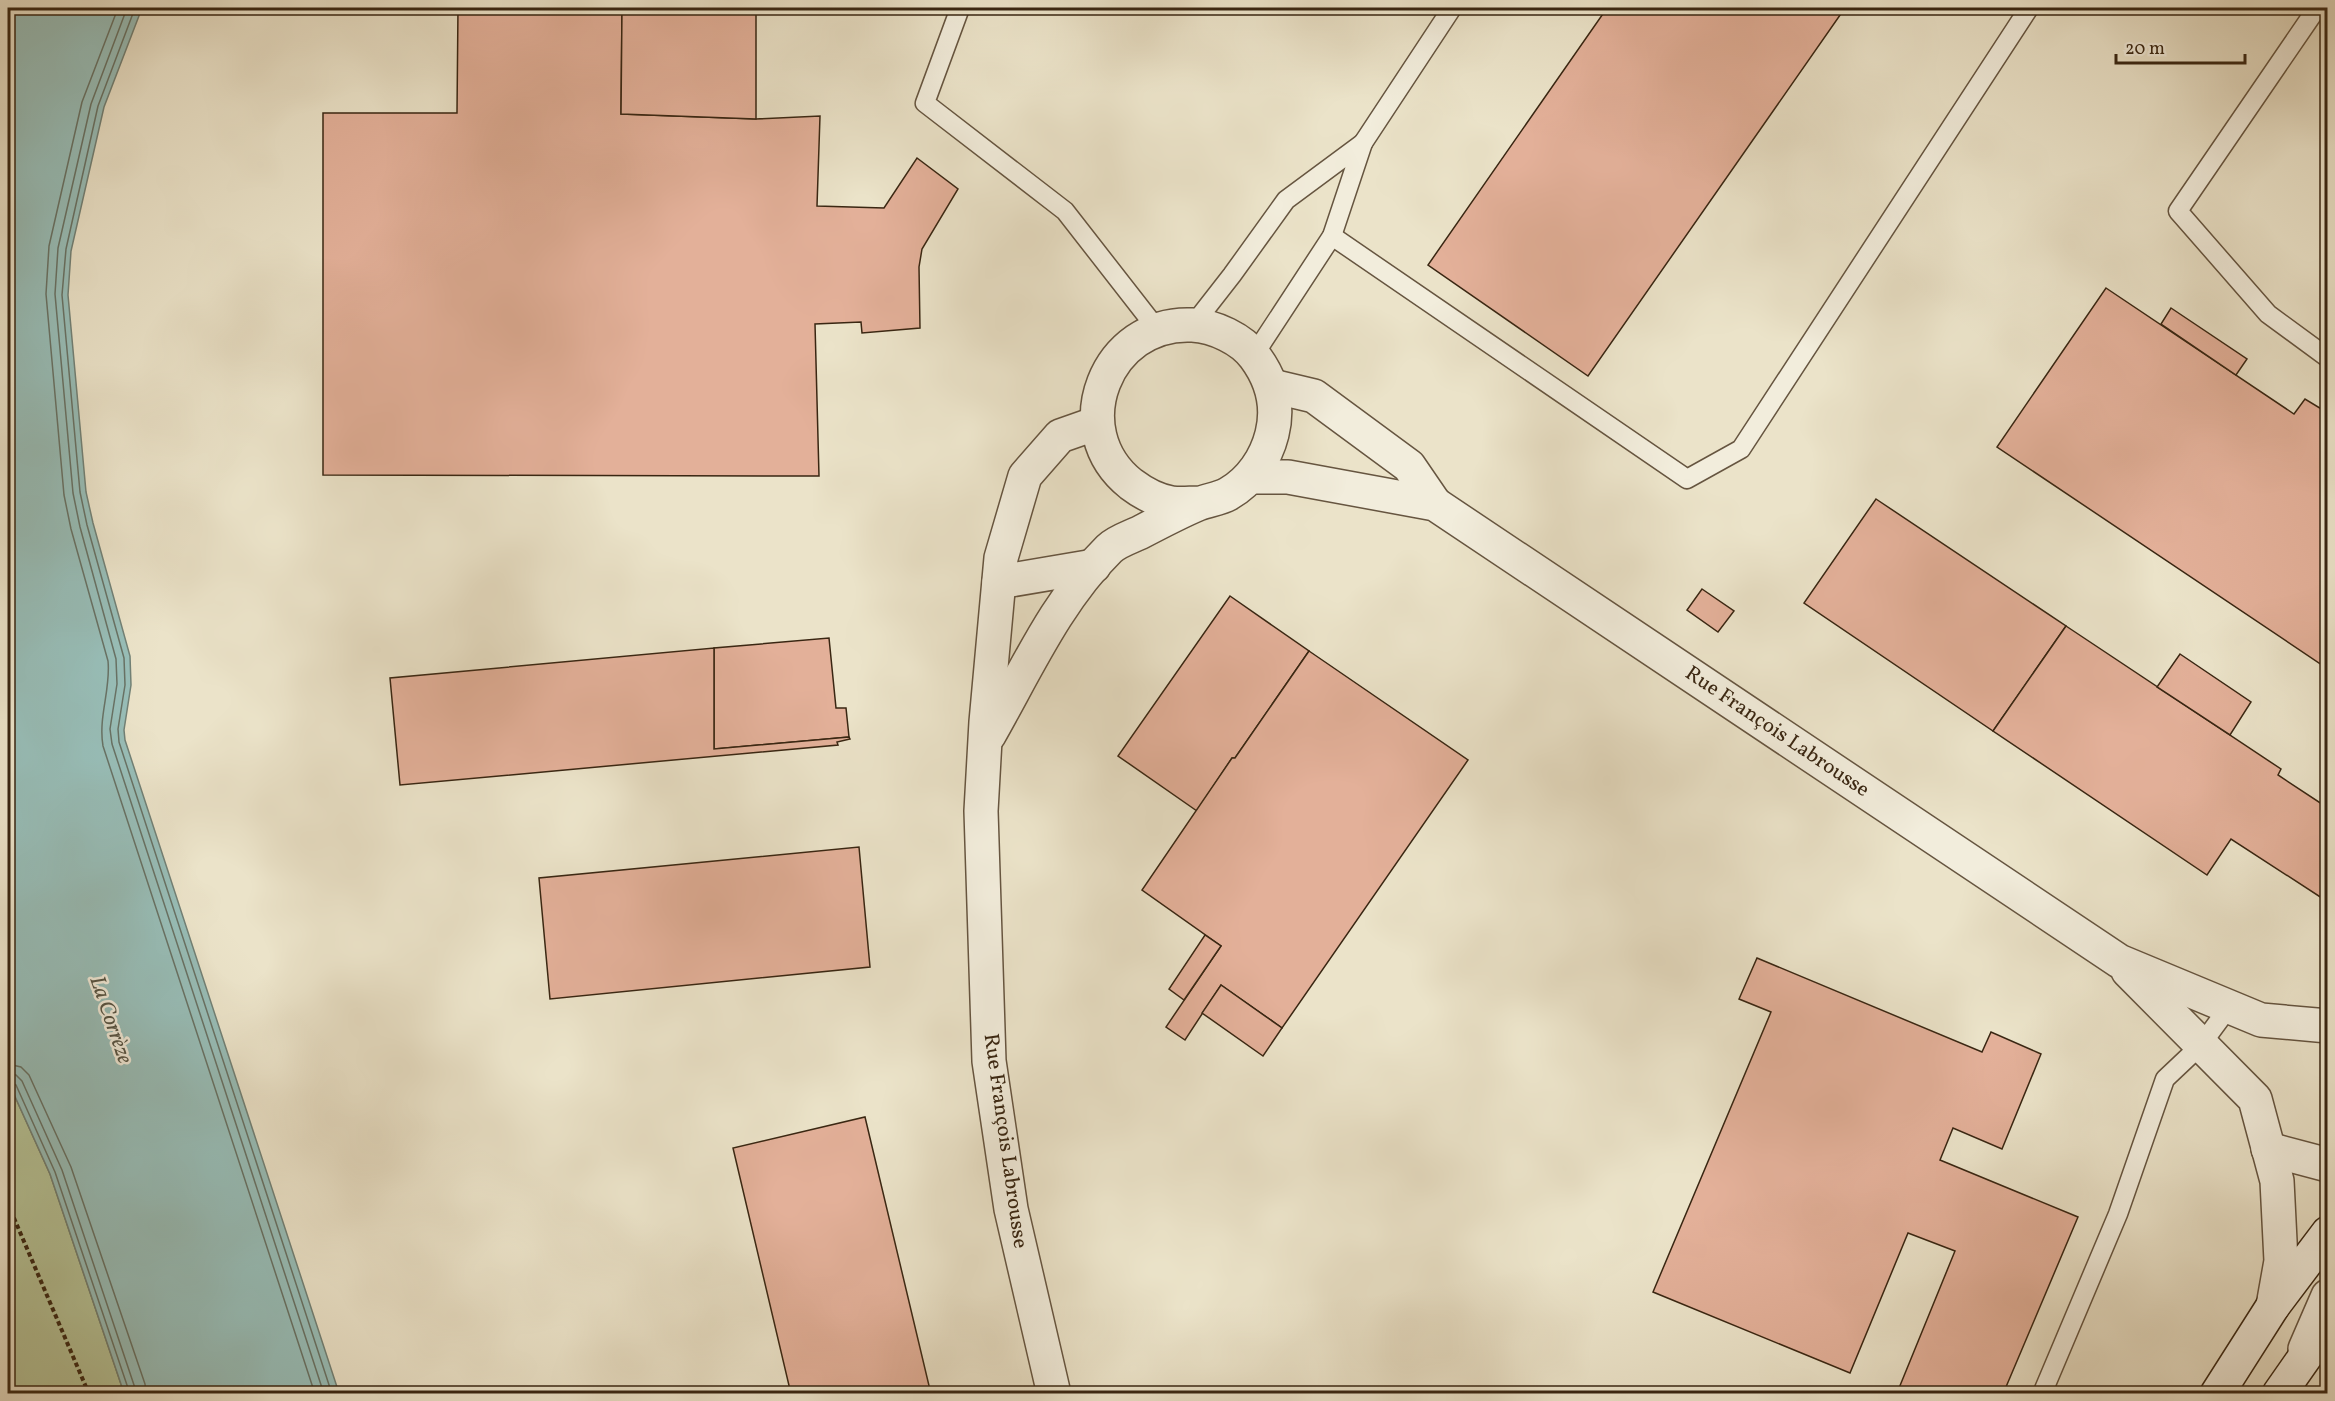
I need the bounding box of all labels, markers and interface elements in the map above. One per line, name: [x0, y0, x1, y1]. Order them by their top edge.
scale bar: [2116, 27, 2245, 65]
text: 20 m: [2125, 37, 2165, 62]
street label: Rue François Labrousse: [1679, 659, 1875, 805]
water label: La Corrèze: [81, 972, 139, 1068]
street label: Rue François Labrousse: [976, 1032, 1034, 1250]

